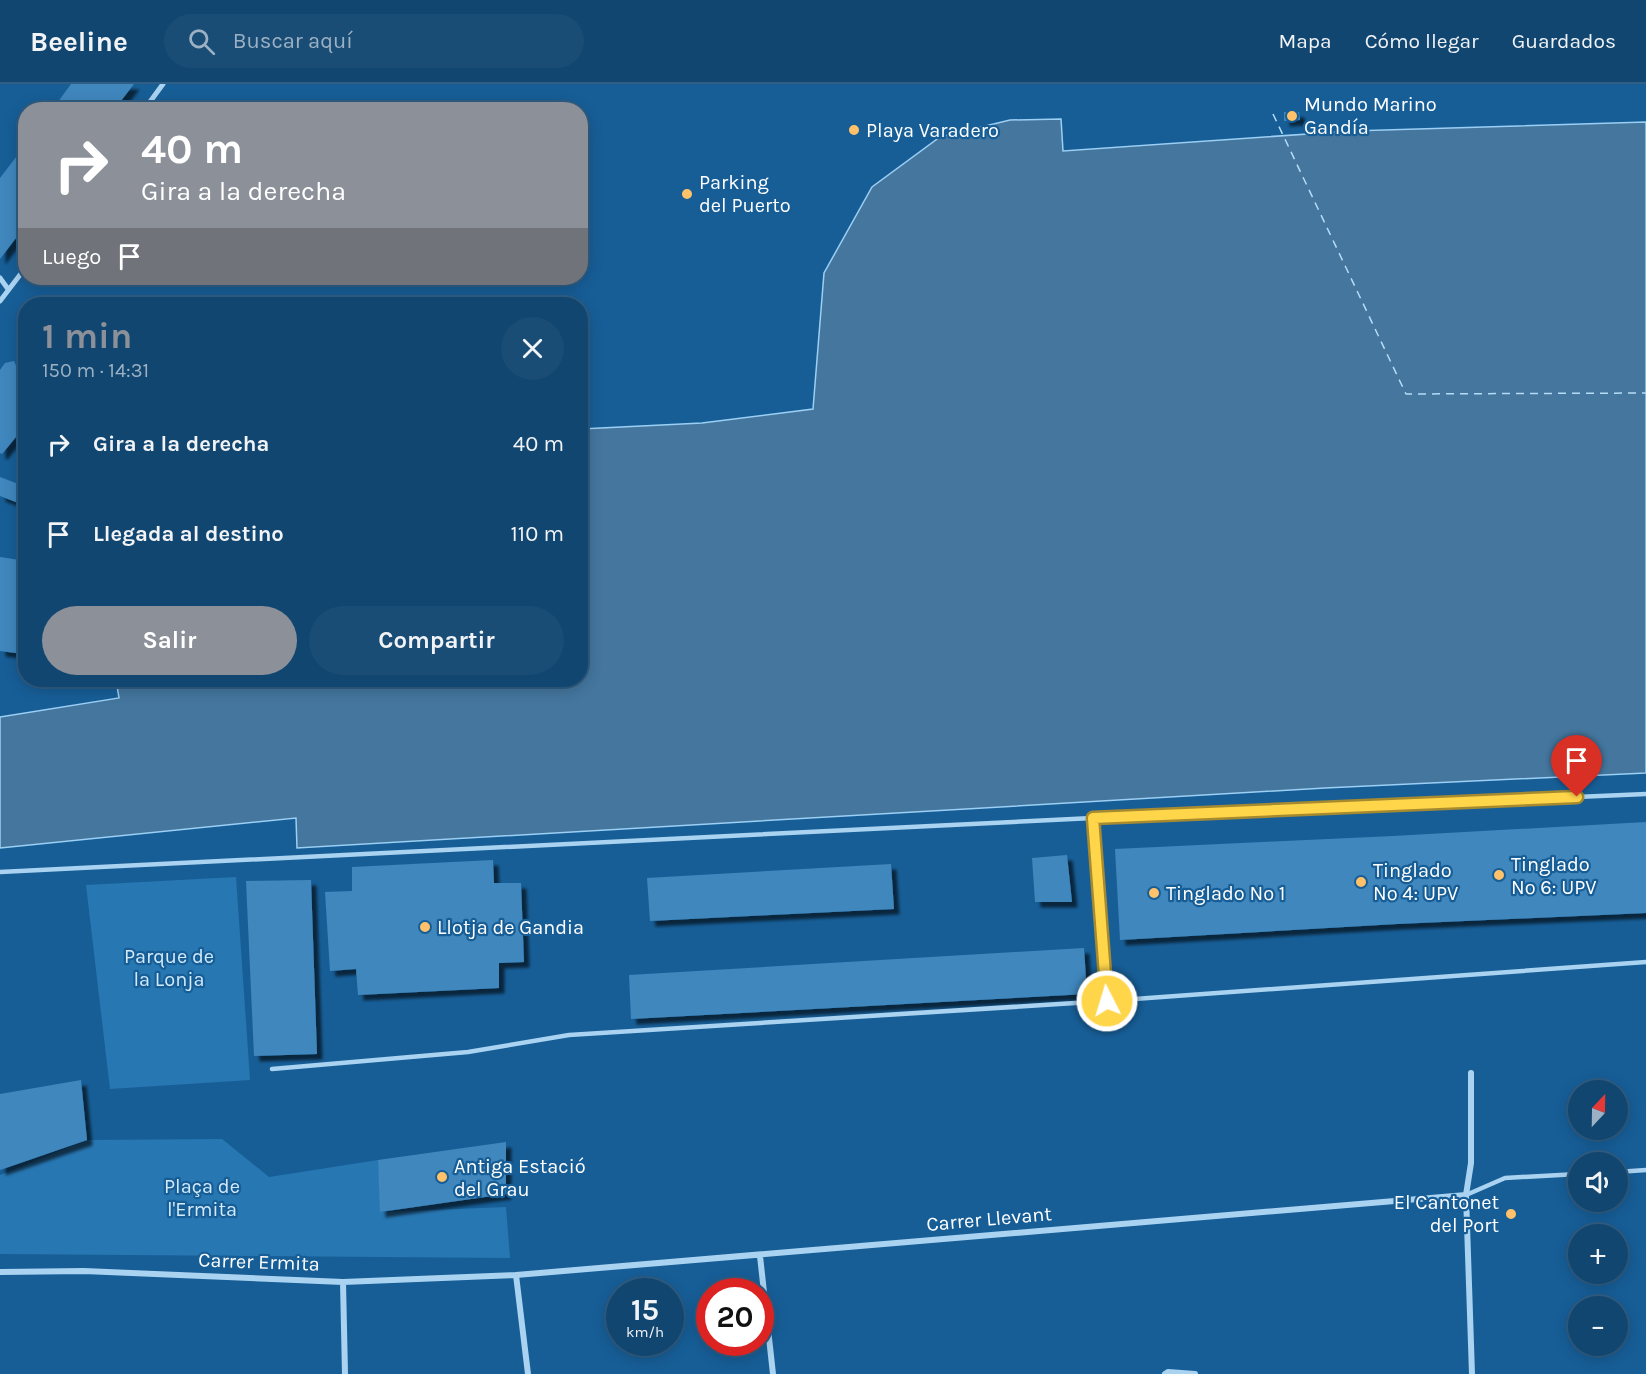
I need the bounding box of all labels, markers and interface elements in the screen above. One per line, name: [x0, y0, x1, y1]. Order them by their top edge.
search box: [164, 14, 584, 68]
text: Beeline: [30, 25, 128, 58]
icon: search: [185, 25, 218, 58]
text: Buscar aquí: [233, 28, 353, 54]
text: Mapa: [1278, 29, 1332, 53]
text: Cómo llegar: [1365, 29, 1479, 53]
text: Guardados: [1512, 29, 1616, 53]
place label: Mundo Marino Gandía: [1304, 93, 1437, 139]
marker: Mundo Marino Gandía: [1285, 109, 1299, 123]
place label: Playa Varadero: [866, 119, 999, 142]
marker: Playa Varadero: [847, 123, 861, 137]
text: 40 m: [141, 124, 243, 174]
icon: right: [42, 126, 120, 204]
place label: Parking del Puerto: [699, 171, 791, 217]
text: Gira a la derecha: [141, 175, 346, 207]
marker: Parking del Puerto: [680, 187, 694, 201]
icon: arrive: [113, 240, 146, 273]
text: Luego: [42, 244, 101, 270]
text: 1 min: [42, 315, 132, 357]
button: close: [501, 317, 564, 380]
text: 150 m · 14:31: [42, 359, 149, 382]
icon: right: [42, 428, 75, 461]
text: Gira a la derecha: [93, 431, 269, 457]
text: 40 m: [513, 431, 564, 457]
icon: arrive: [42, 518, 75, 551]
text: Llegada al destino: [93, 521, 284, 547]
text: 110 m: [511, 521, 564, 547]
button: Salir: [42, 606, 297, 675]
button: Compartir: [309, 606, 564, 675]
pin: [1551, 735, 1602, 797]
icon: arrive: [1560, 744, 1593, 777]
place label: Tinglado Nº 6: UPV: [1511, 853, 1597, 899]
place label: Tinglado Nº 4: UPV: [1373, 859, 1458, 905]
marker: Tinglado Nº 6: UPV: [1492, 868, 1506, 882]
marker: Tinglado Nº 4: UPV: [1354, 875, 1368, 889]
place label: Tinglado Nº 1: [1166, 882, 1285, 905]
marker: Tinglado Nº 1: [1147, 886, 1161, 900]
place label: Llotja de Gandia: [437, 916, 584, 939]
marker: Llotja de Gandia: [418, 920, 432, 934]
park label: Parque de la Lonja: [124, 945, 214, 991]
position arrow: [1075, 969, 1139, 1033]
north arrow: [1568, 1080, 1628, 1140]
map controls: [1568, 1080, 1628, 1356]
button: sound: [1568, 1152, 1628, 1212]
place label: Antiga Estació del Grau: [454, 1155, 586, 1201]
marker: Antiga Estació del Grau: [435, 1170, 449, 1184]
park label: Plaça de l'Ermita: [164, 1175, 240, 1221]
place label: El Cantonet del Port: [1394, 1191, 1499, 1237]
street label: Carrer Llevant: [925, 1202, 1053, 1236]
marker: El Cantonet del Port: [1504, 1207, 1518, 1221]
button: +: [1568, 1224, 1628, 1284]
street label: Carrer Ermita: [198, 1248, 320, 1276]
speed limit sign: 20: [696, 1278, 774, 1356]
text: 15: [631, 1292, 659, 1328]
button: −: [1568, 1296, 1628, 1356]
text: km/h: [626, 1323, 664, 1341]

